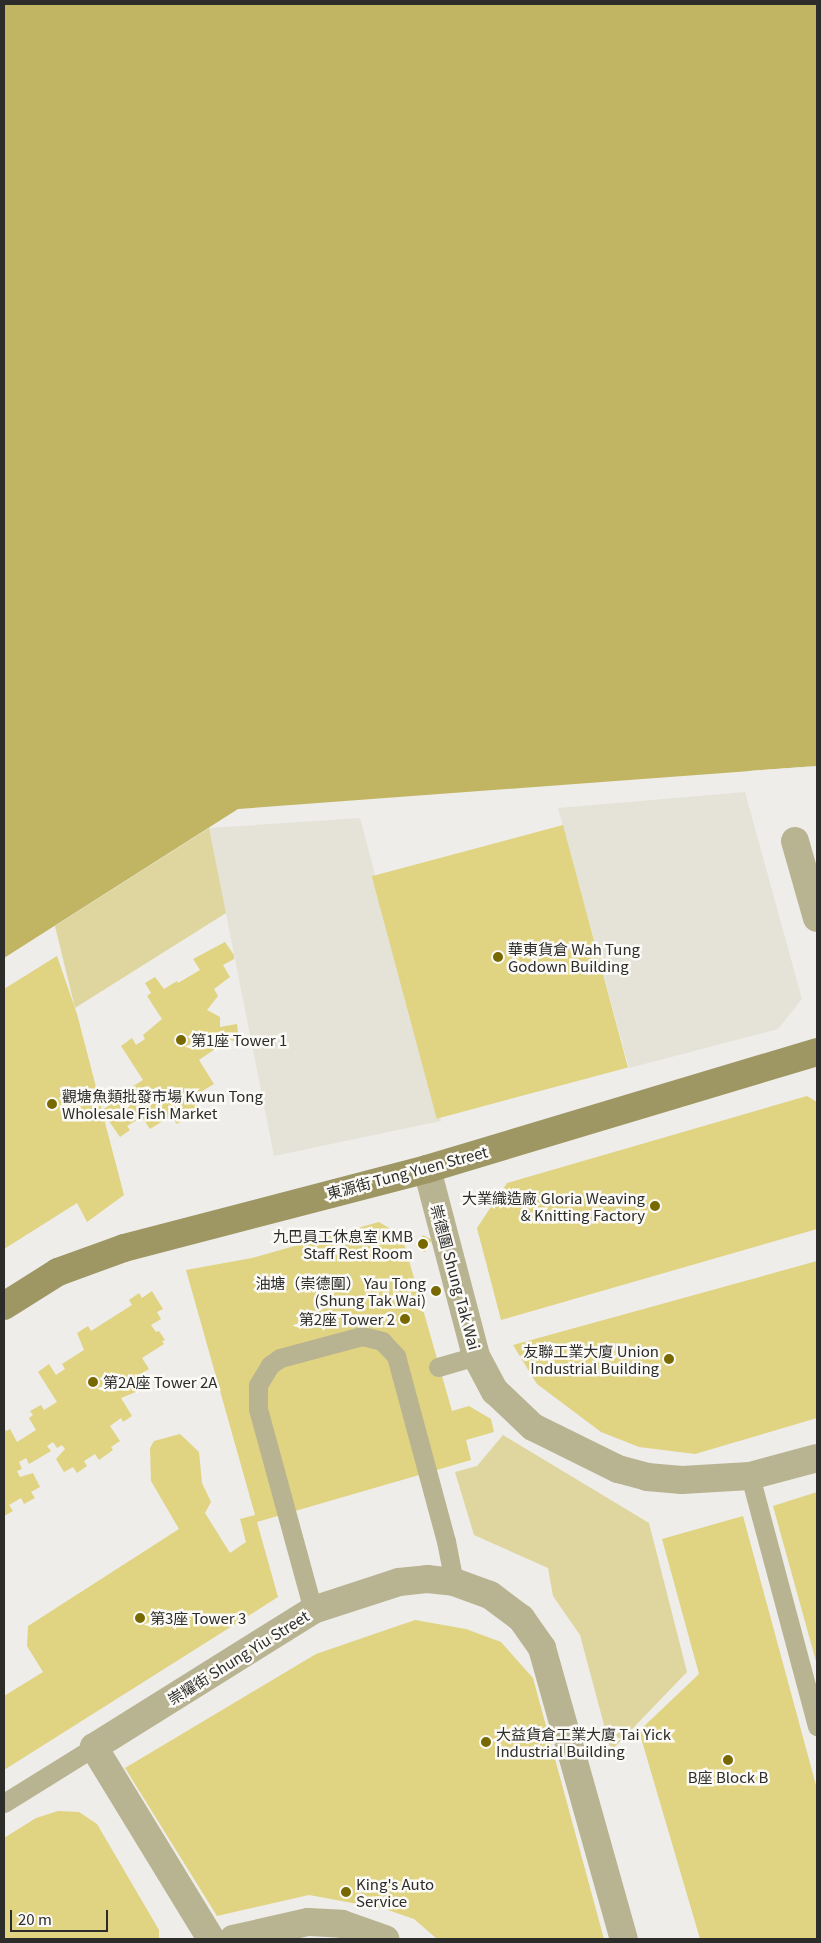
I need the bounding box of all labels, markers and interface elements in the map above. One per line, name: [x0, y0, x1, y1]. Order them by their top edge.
place label: 華東貨倉 Wah Tung Godown Building: [508, 939, 640, 974]
marker: 華東貨倉 Wah Tung Godown Building: [492, 951, 504, 963]
place label: 第1座 Tower 1: [191, 1031, 287, 1049]
marker: 第1座 Tower 1: [175, 1034, 187, 1046]
place label: 觀塘魚類批發市場 Kwun Tong Wholesale Fish Market: [62, 1086, 263, 1121]
marker: 觀塘魚類批發市場 Kwun Tong Wholesale Fish Market: [46, 1098, 58, 1110]
street label: 東源街 Tung Yuen Street: [325, 1142, 489, 1202]
place label: 大業織造廠 Gloria Weaving & Knitting Factory: [462, 1188, 645, 1223]
marker: 大業織造廠 Gloria Weaving & Knitting Factory: [649, 1200, 661, 1212]
street label: 崇德圍 Shung Tak Wai: [428, 1202, 484, 1352]
place label: 九巴員工休息室 KMB Staff Rest Room: [273, 1226, 413, 1261]
marker: 九巴員工休息室 KMB Staff Rest Room: [417, 1238, 429, 1250]
place label: 油塘（崇德圍） Yau Tong (Shung Tak Wai): [255, 1273, 426, 1308]
marker: 油塘（崇德圍） Yau Tong (Shung Tak Wai): [430, 1285, 442, 1297]
place label: 第2座 Tower 2: [299, 1310, 395, 1328]
marker: 第2座 Tower 2: [399, 1313, 411, 1325]
place label: 友聯工業大廈 Union Industrial Building: [523, 1341, 659, 1376]
marker: 友聯工業大廈 Union Industrial Building: [663, 1353, 675, 1365]
place label: 第2A座 Tower 2A: [103, 1373, 217, 1391]
marker: 第2A座 Tower 2A: [87, 1376, 99, 1388]
street label: 崇耀街 Shung Yiu Street: [164, 1606, 312, 1708]
place label: 第3座 Tower 3: [150, 1609, 246, 1627]
marker: 第3座 Tower 3: [134, 1612, 146, 1624]
place label: 大益貨倉工業大廈 Tai Yick Industrial Building: [496, 1724, 671, 1759]
marker: 大益貨倉工業大廈 Tai Yick Industrial Building: [480, 1736, 492, 1748]
marker: B座 Block B: [722, 1754, 734, 1766]
place label: B座 Block B: [688, 1768, 768, 1786]
place label: King's Auto Service: [356, 1874, 434, 1909]
marker: King's Auto Service: [340, 1886, 352, 1898]
scale bar: [12, 1900, 110, 1932]
text: 20 m: [18, 1908, 52, 1929]

